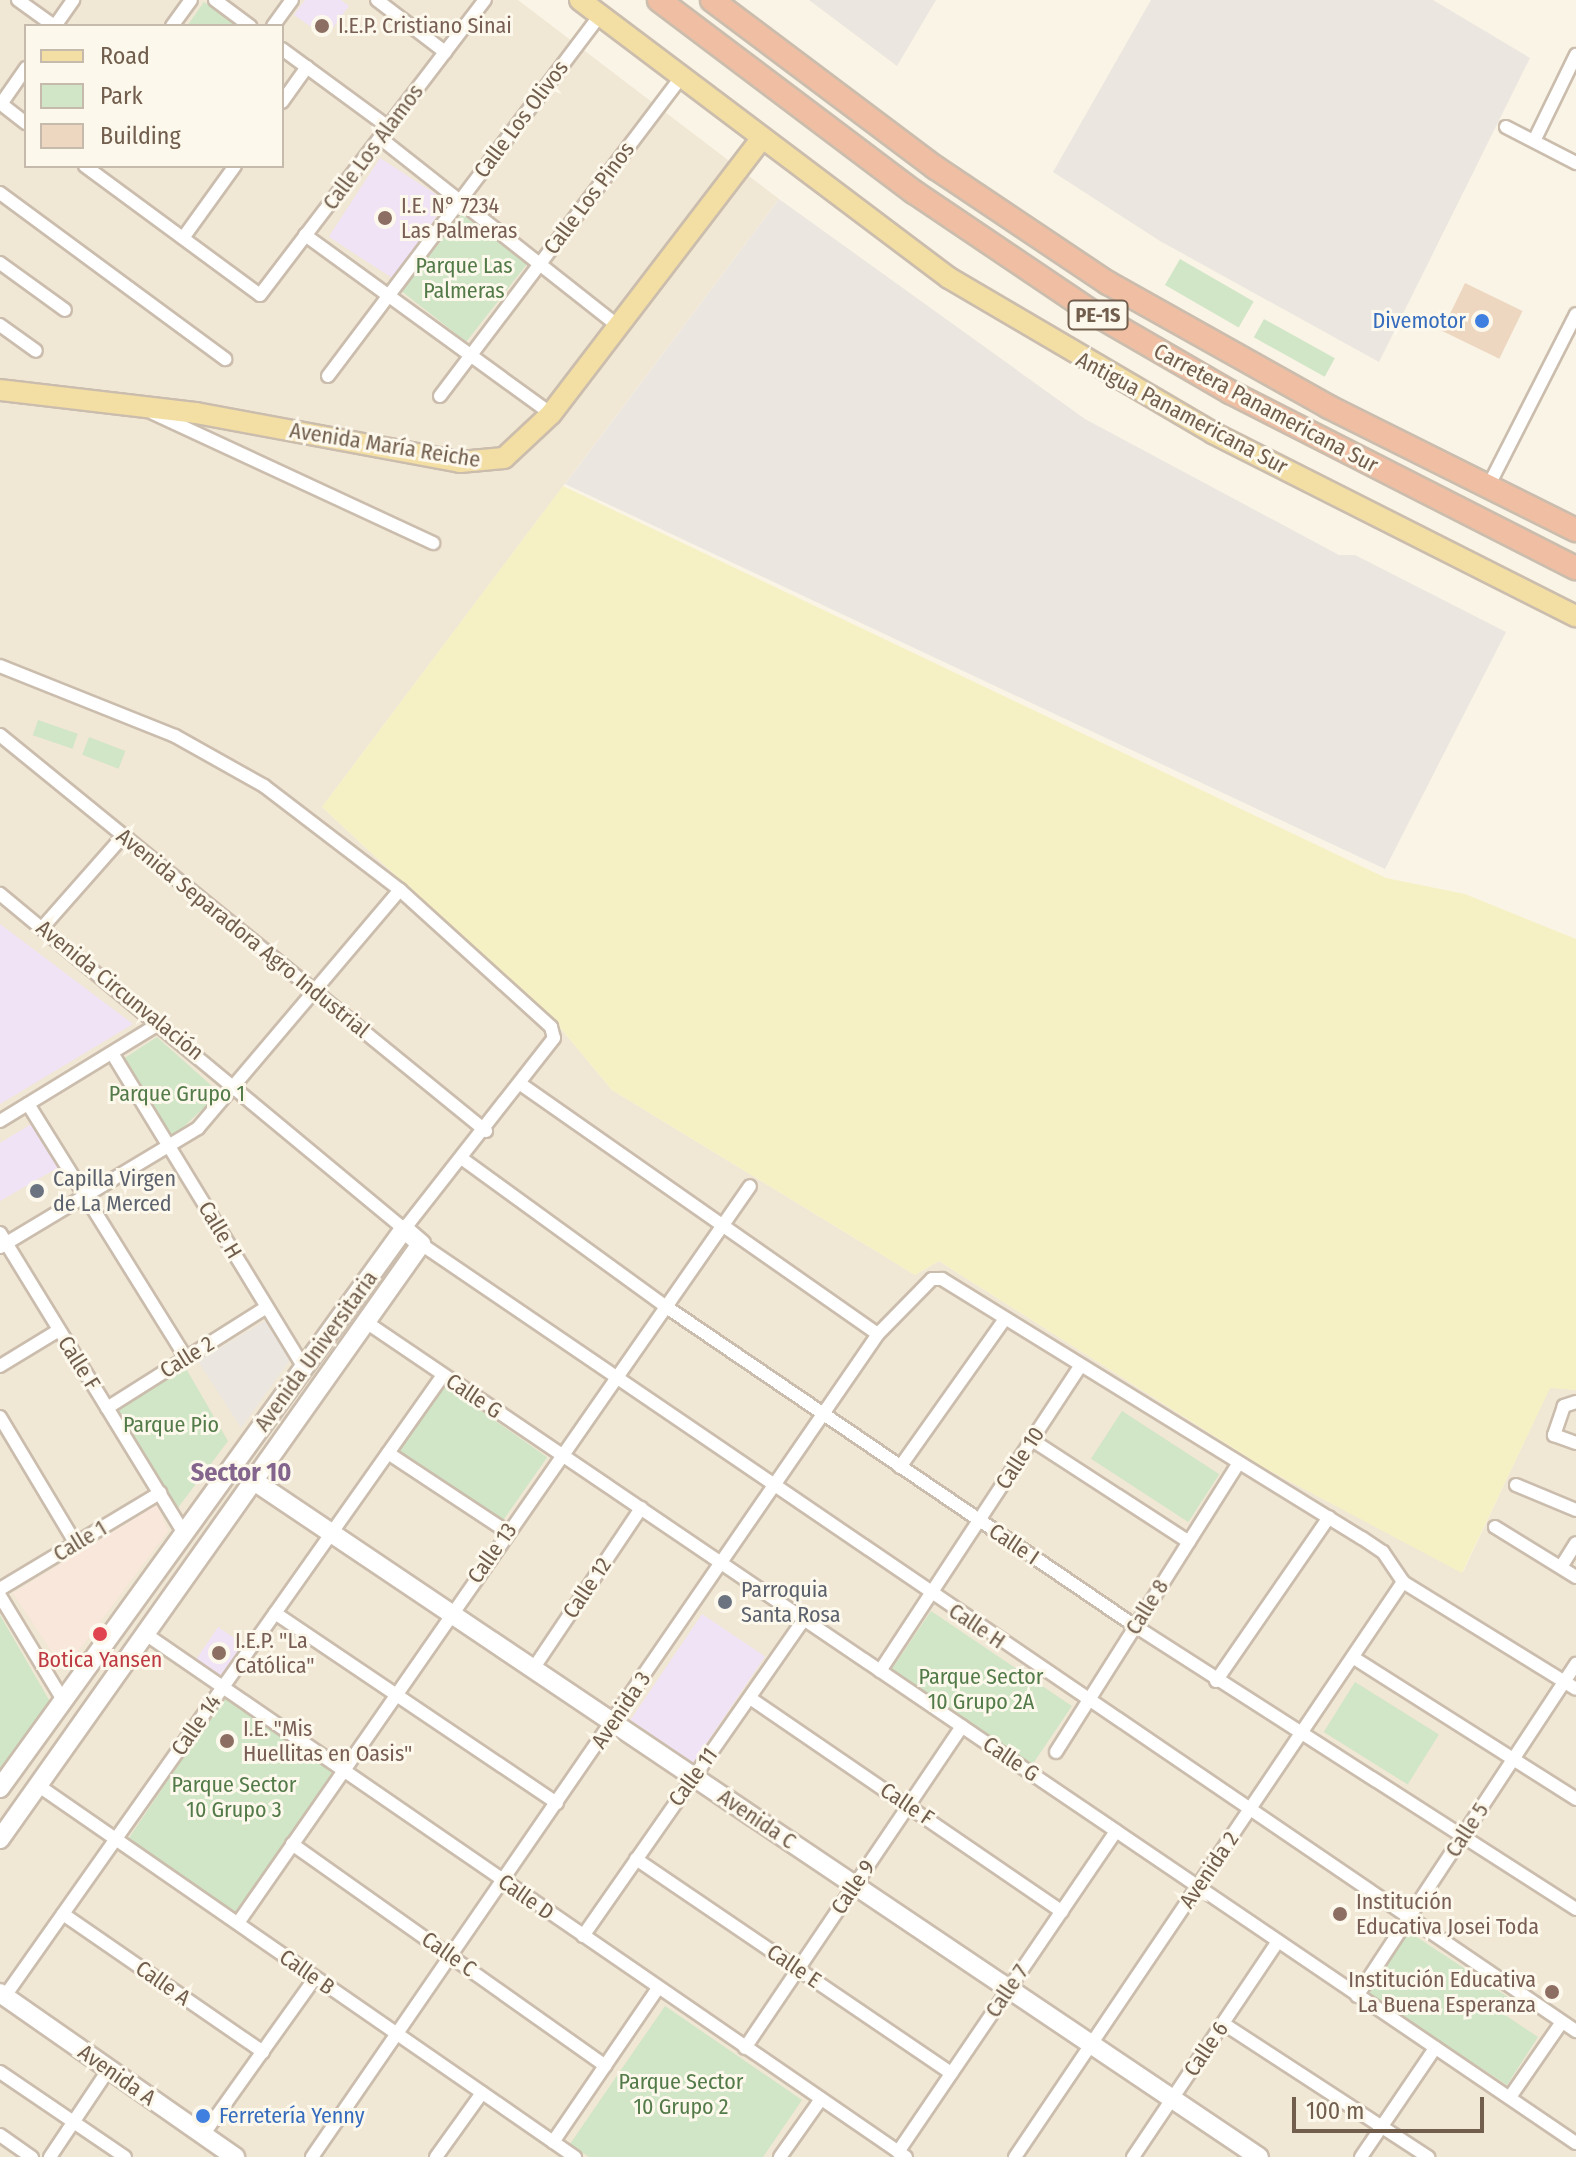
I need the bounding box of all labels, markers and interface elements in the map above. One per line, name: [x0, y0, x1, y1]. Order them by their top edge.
place label: I.E.P. Cristiano Sinai: [338, 13, 512, 39]
marker: I.E.P. Cristiano Sinai: [313, 17, 331, 35]
legend: [24, 24, 284, 168]
text: Road: [100, 42, 150, 70]
street label: Calle Los Olivos: [468, 55, 574, 183]
street label: Calle Los Alamos: [317, 79, 429, 215]
text: Park: [100, 82, 143, 110]
text: Building: [100, 122, 181, 150]
street label: Calle Los Pinos: [538, 137, 640, 259]
place label: I.E. N° 7234 Las Palmeras: [401, 192, 517, 244]
marker: I.E. N° 7234 Las Palmeras: [376, 209, 394, 227]
park label: Parque Las Palmeras: [415, 252, 513, 304]
road number: PE-1S: [1066, 299, 1130, 331]
place label: Divemotor: [1373, 308, 1466, 334]
marker: Divemotor: [1473, 312, 1491, 330]
street label: Carretera Panamericana Sur: [1149, 338, 1383, 478]
street label: Antigua Panamericana Sur: [1072, 346, 1292, 480]
street label: Avenida María Reiche: [288, 417, 482, 473]
street label: Avenida Separadora Agro Industrial: [111, 823, 375, 1043]
street label: Avenida Circunvalación: [31, 914, 209, 1066]
park label: Parque Grupo 1: [109, 1081, 245, 1107]
place label: Capilla Virgen de La Merced: [53, 1165, 176, 1216]
marker: Capilla Virgen de La Merced: [28, 1182, 46, 1200]
street label: Calle H: [193, 1196, 247, 1264]
street label: Avenida Universitaria: [249, 1266, 383, 1436]
street label: Calle 2: [155, 1330, 219, 1384]
street label: Calle F: [52, 1331, 106, 1395]
street label: Calle G: [441, 1368, 507, 1424]
park label: Parque Pio: [123, 1412, 219, 1438]
street label: Calle 10: [990, 1422, 1050, 1494]
district label: Sector 10: [191, 1457, 291, 1489]
street label: Calle 1: [48, 1515, 112, 1567]
street label: Calle 13: [462, 1518, 522, 1588]
street label: Calle I: [984, 1518, 1044, 1570]
street label: Calle 12: [557, 1553, 617, 1623]
street label: Calle 8: [1120, 1575, 1174, 1639]
place label: Parroquia Santa Rosa: [741, 1576, 841, 1628]
marker: Parroquia Santa Rosa: [716, 1593, 734, 1611]
street label: Calle H: [944, 1598, 1010, 1654]
marker: Botica Yansen: [91, 1625, 109, 1643]
place label: I.E.P. "La Católica": [235, 1627, 315, 1678]
marker: I.E.P. "La Católica": [210, 1644, 228, 1662]
place label: Botica Yansen: [38, 1647, 162, 1673]
park label: Parque Sector 10 Grupo 2A: [919, 1663, 1043, 1714]
street label: Avenida 3: [586, 1667, 656, 1753]
street label: Calle 14: [166, 1689, 226, 1761]
place label: I.E. "Mis Huellitas en Oasis": [243, 1715, 412, 1766]
street label: Calle G: [978, 1731, 1044, 1787]
marker: I.E. "Mis Huellitas en Oasis": [218, 1732, 236, 1750]
street label: Calle 11: [663, 1743, 723, 1811]
park label: Parque Sector 10 Grupo 3: [172, 1771, 296, 1822]
street label: Calle F: [875, 1777, 939, 1831]
street label: Avenida C: [713, 1783, 801, 1855]
street label: Calle 5: [1440, 1798, 1494, 1862]
street label: Avenida 2: [1174, 1827, 1244, 1913]
street label: Calle 9: [825, 1855, 881, 1919]
street label: Calle D: [493, 1868, 559, 1926]
place label: Institución Educativa Josei Toda: [1356, 1888, 1539, 1940]
marker: Institución Educativa Josei Toda: [1331, 1905, 1349, 1923]
street label: Calle C: [417, 1926, 481, 1982]
street label: Calle E: [762, 1938, 826, 1994]
street label: Calle B: [274, 1944, 340, 2000]
street label: Calle A: [131, 1955, 195, 2011]
street label: Calle 7: [980, 1960, 1034, 2022]
place label: Institución Educativa La Buena Esperanza: [1348, 1966, 1536, 2018]
marker: Institución Educativa La Buena Esperanza: [1543, 1983, 1561, 2001]
street label: Calle 6: [1178, 2017, 1234, 2081]
street label: Avenida A: [73, 2039, 161, 2111]
park label: Parque Sector 10 Grupo 2: [619, 2068, 743, 2120]
scale bar: [1296, 2081, 1488, 2131]
text: 100 m: [1306, 2097, 1364, 2125]
place label: Ferretería Yenny: [219, 2103, 365, 2129]
marker: Ferretería Yenny: [194, 2107, 212, 2125]

